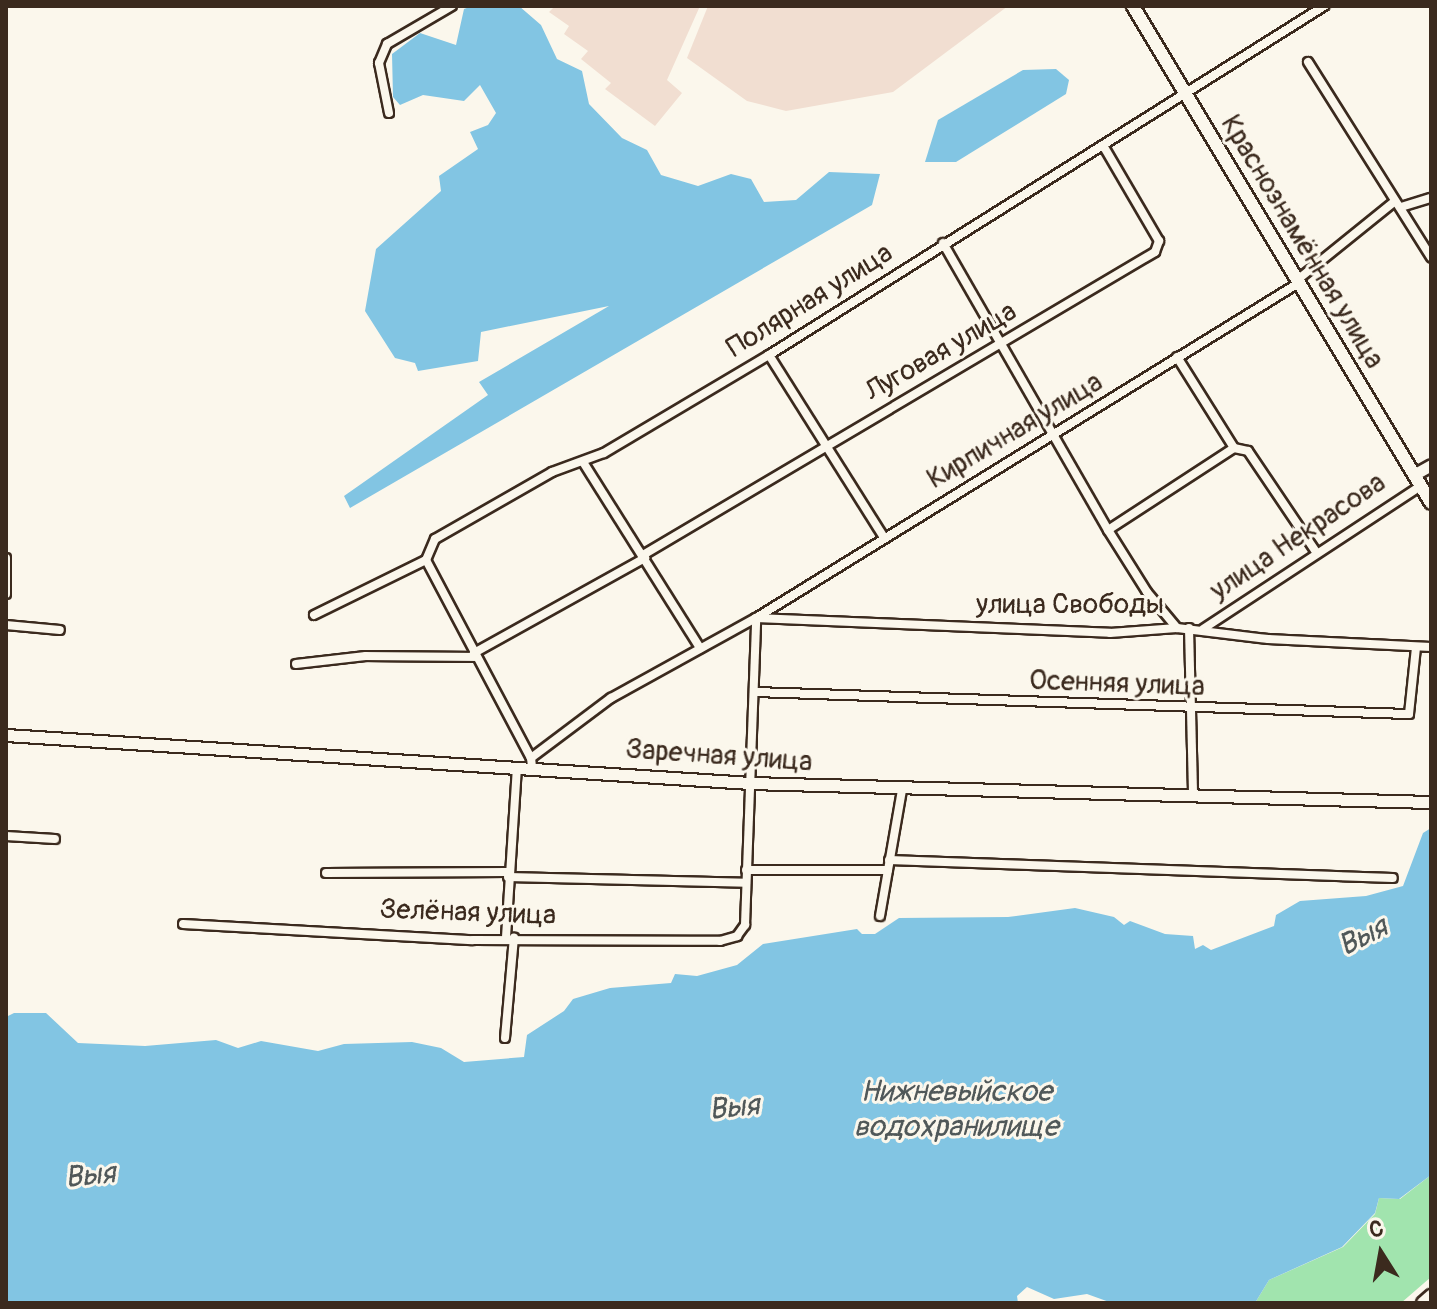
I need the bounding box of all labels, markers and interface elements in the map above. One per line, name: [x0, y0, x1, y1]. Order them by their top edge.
street label: Краснознамённая улица: [1213, 109, 1391, 375]
street label: Полярная улица: [721, 237, 899, 365]
street label: Луговая улица: [859, 295, 1023, 409]
street label: Кирпичная улица: [921, 365, 1109, 497]
street label: улица Некрасова: [1204, 466, 1392, 608]
street label: улица Свободы: [976, 588, 1164, 622]
street label: Осенняя улица: [1029, 664, 1205, 704]
street label: Заречная улица: [625, 733, 813, 779]
street label: Зелёная улица: [379, 893, 557, 933]
water label: Выя: [1332, 910, 1394, 964]
water label: Нижневыйское водохранилище: [854, 1074, 1058, 1144]
water label: Выя: [707, 1087, 761, 1129]
water label: Выя: [63, 1155, 117, 1197]
north arrow: [1341, 1213, 1421, 1293]
text: С: [1367, 1214, 1386, 1244]

